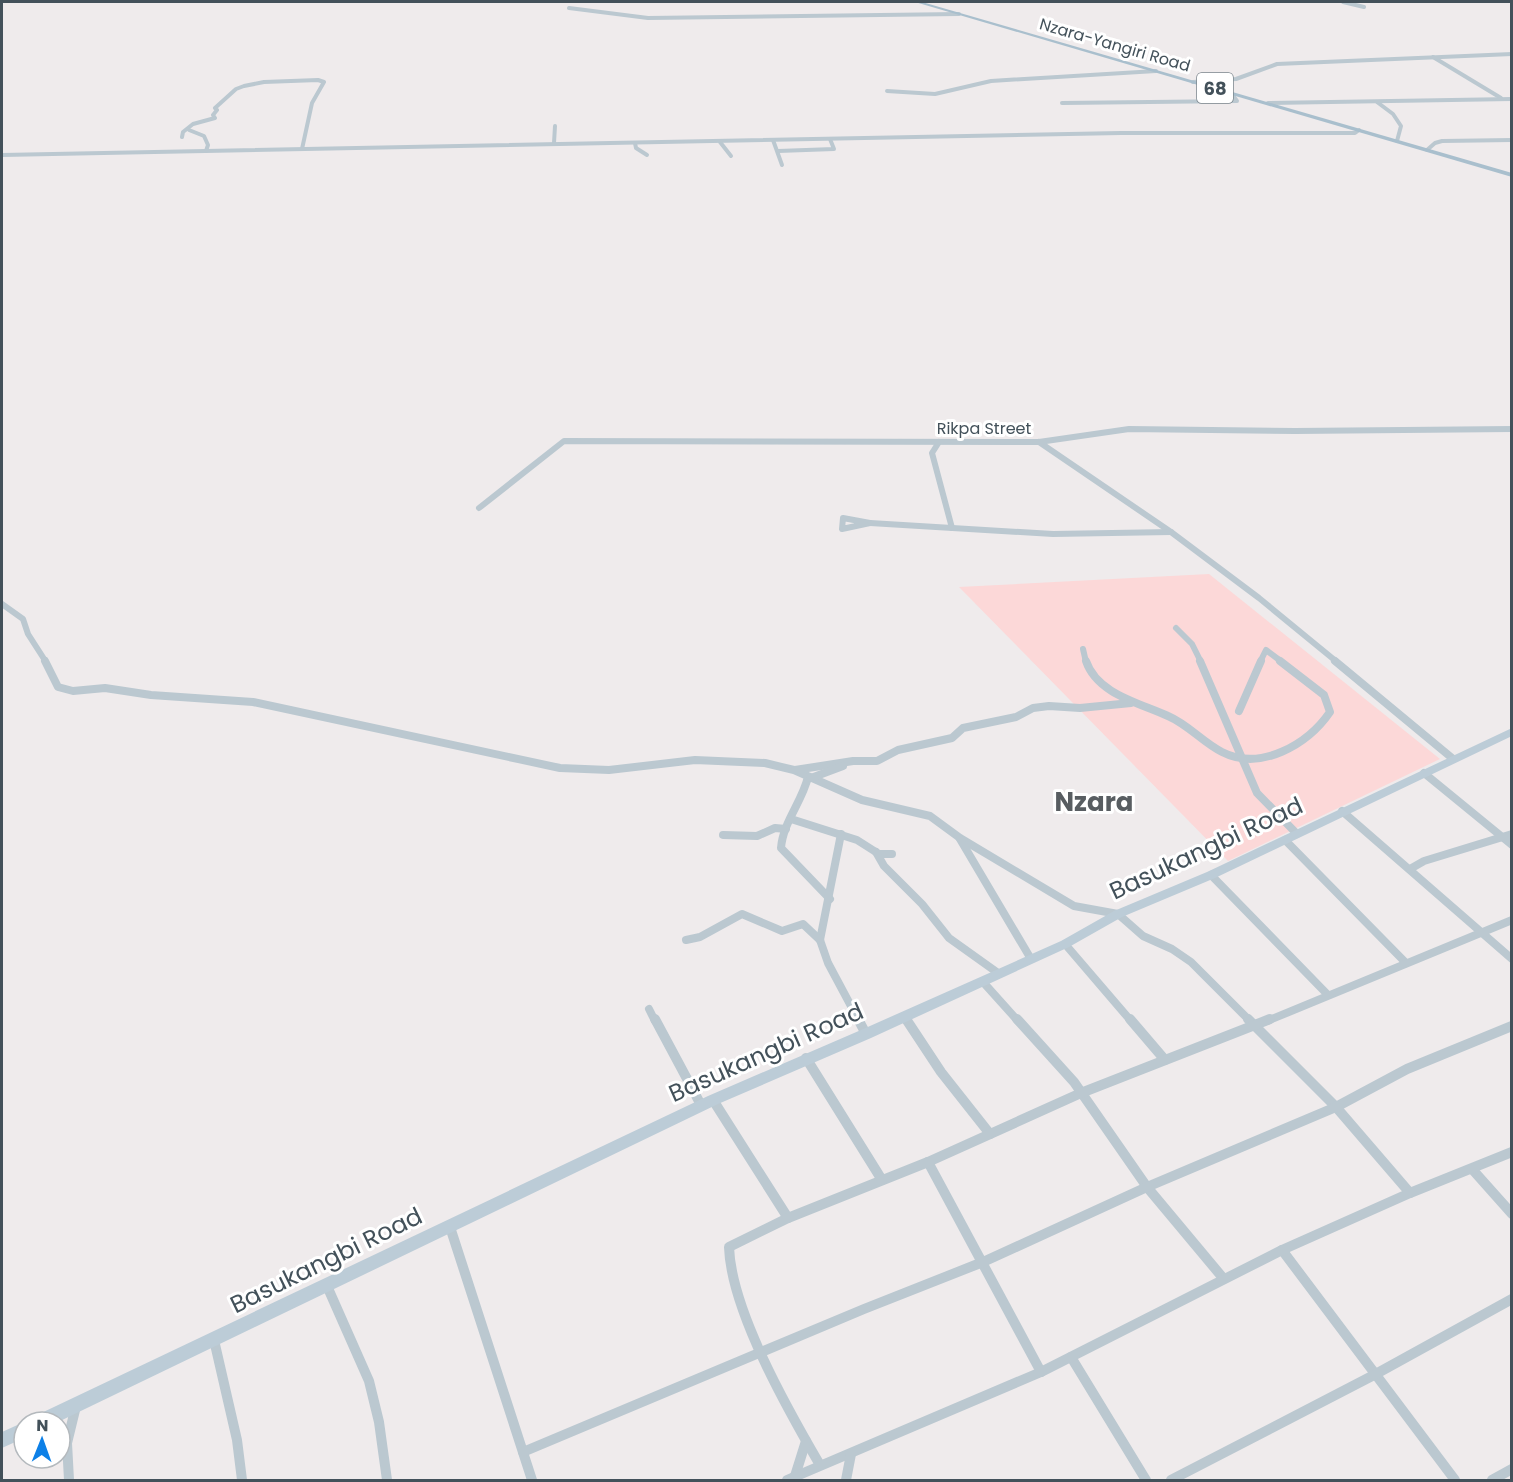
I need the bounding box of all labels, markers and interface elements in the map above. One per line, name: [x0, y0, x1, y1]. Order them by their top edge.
street label: Nzara-Yangiri Road: [1037, 12, 1193, 78]
road number: 68: [1197, 73, 1233, 103]
street label: Rikpa Street: [937, 417, 1032, 440]
district label: Nzara: [1055, 784, 1133, 820]
street label: Basukangbi Road: [1104, 789, 1308, 907]
street label: Basukangbi Road: [663, 994, 869, 1110]
street label: Basukangbi Road: [224, 1199, 428, 1321]
north arrow: [12, 1410, 72, 1470]
text: N: [36, 1414, 48, 1437]

